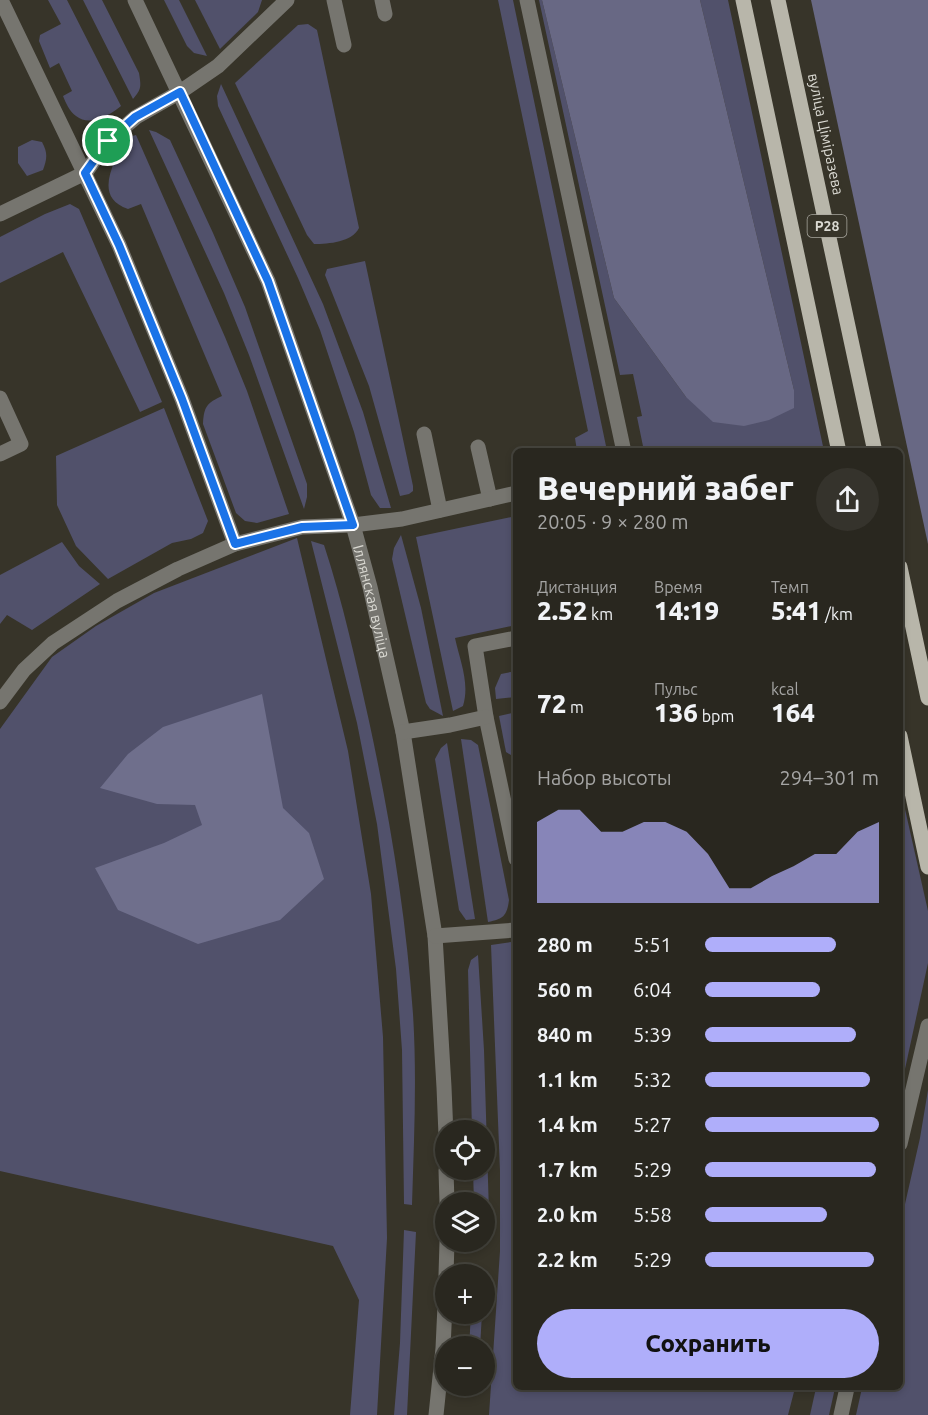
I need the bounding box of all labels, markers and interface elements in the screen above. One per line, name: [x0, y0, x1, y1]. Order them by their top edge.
street label: вуліца Ціміразева: [805, 71, 847, 197]
pin: [82, 115, 133, 166]
icon: arrive: [91, 124, 124, 157]
road number: Р28: [808, 215, 846, 237]
button: share: [816, 468, 879, 531]
text: Вечерний забег: [537, 469, 793, 506]
text: 20:05 · 9 × 280 m: [537, 510, 689, 533]
street label: Іллянская вуліца: [350, 543, 394, 660]
text: Дистанция: [537, 578, 617, 596]
text: Время: [654, 578, 703, 596]
text: Темп: [771, 578, 809, 596]
text: 2.52: [537, 596, 587, 625]
text: 14:19: [654, 596, 719, 625]
text: 5:41: [771, 596, 821, 625]
text: km: [587, 605, 613, 623]
text: /km: [821, 605, 853, 623]
text: Пульс: [654, 680, 698, 698]
text: kcal: [771, 680, 799, 698]
text: 72: [537, 689, 566, 718]
text: m: [566, 698, 584, 716]
text: 136: [654, 698, 698, 727]
text: 164: [771, 698, 815, 727]
text: bpm: [698, 707, 734, 725]
text: Набор высоты: [537, 766, 672, 789]
text: 294–301 m: [780, 766, 879, 789]
text: 280 m: [537, 933, 593, 956]
text: 5:51: [633, 933, 672, 956]
text: 560 m: [537, 978, 593, 1001]
text: 6:04: [633, 978, 672, 1001]
text: 840 m: [537, 1023, 593, 1046]
text: 5:39: [633, 1023, 672, 1046]
text: 1.1 km: [537, 1068, 598, 1091]
text: 5:32: [633, 1068, 672, 1091]
text: 1.4 km: [537, 1113, 598, 1136]
text: 5:27: [633, 1113, 672, 1136]
map controls: [435, 1120, 495, 1396]
button: locate: [435, 1120, 495, 1180]
text: 1.7 km: [537, 1158, 598, 1181]
text: 5:29: [633, 1158, 672, 1181]
button: layers: [435, 1192, 495, 1252]
text: 2.0 km: [537, 1203, 598, 1226]
text: 5:58: [633, 1203, 672, 1226]
text: 2.2 km: [537, 1248, 598, 1271]
text: 5:29: [633, 1248, 672, 1271]
button: +: [435, 1264, 495, 1324]
button: Сохранить: [537, 1309, 879, 1378]
button: −: [435, 1336, 495, 1396]

